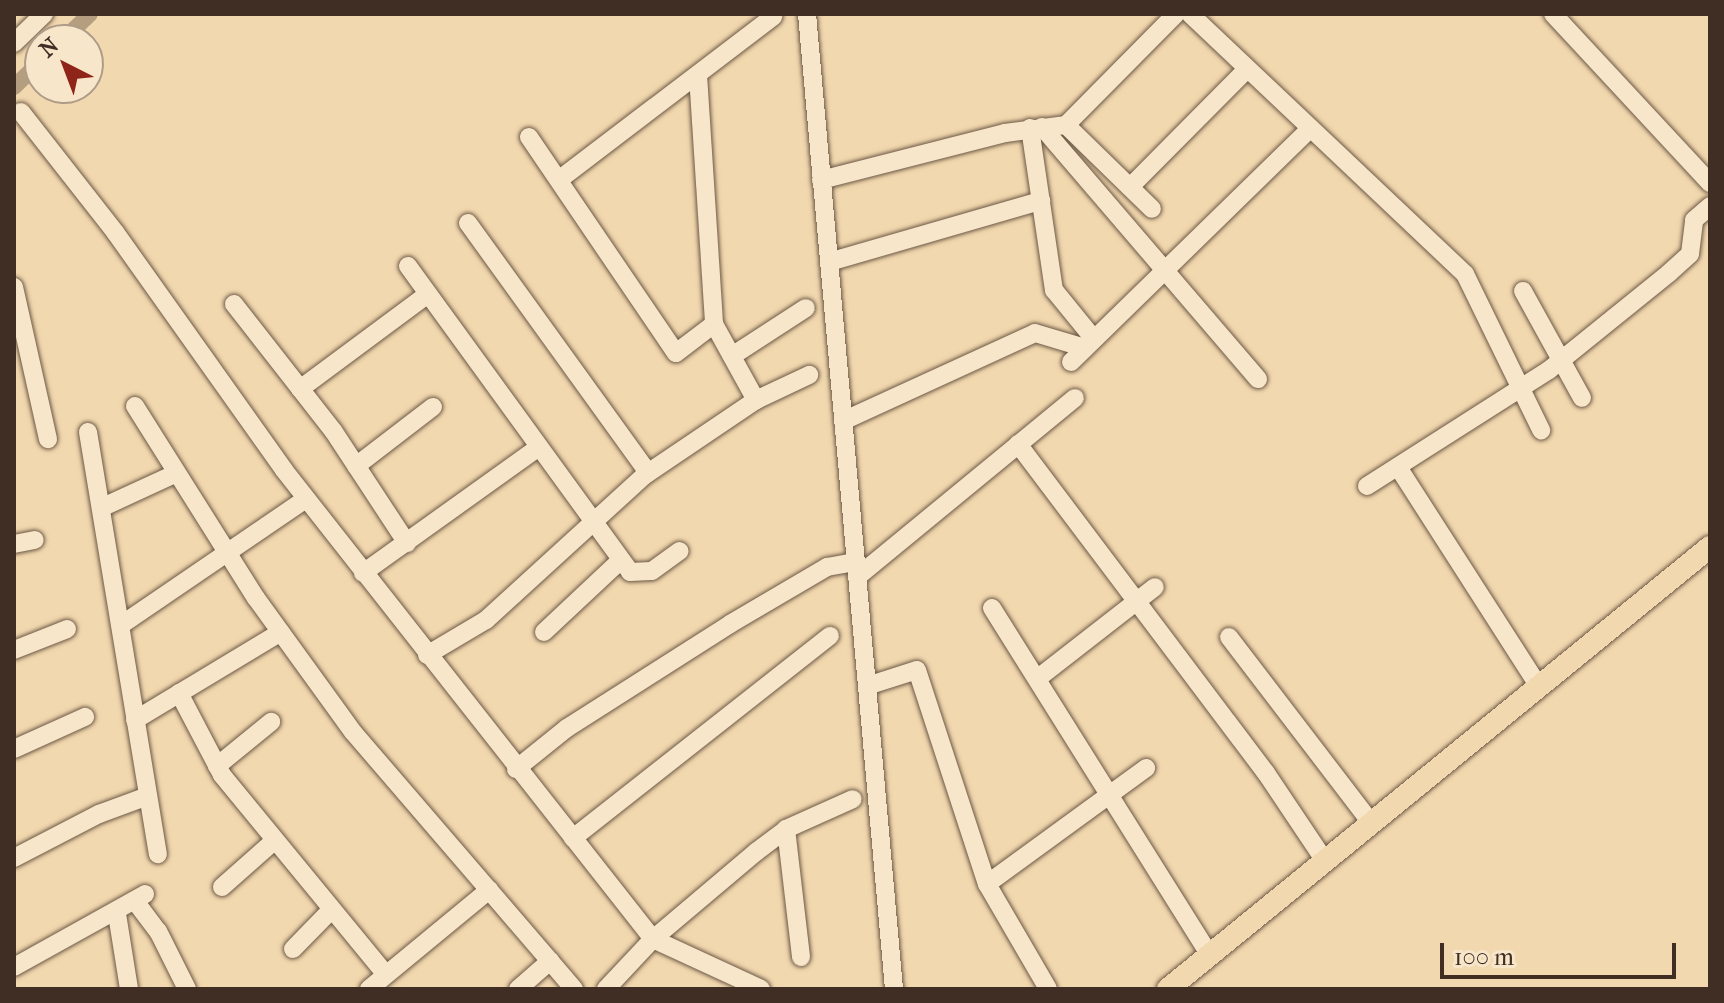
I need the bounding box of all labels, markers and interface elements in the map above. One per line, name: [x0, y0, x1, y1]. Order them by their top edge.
north arrow: [24, 24, 104, 104]
text: N: [34, 32, 64, 63]
scale bar: [1444, 927, 1680, 977]
text: 100 m: [1454, 943, 1514, 971]

